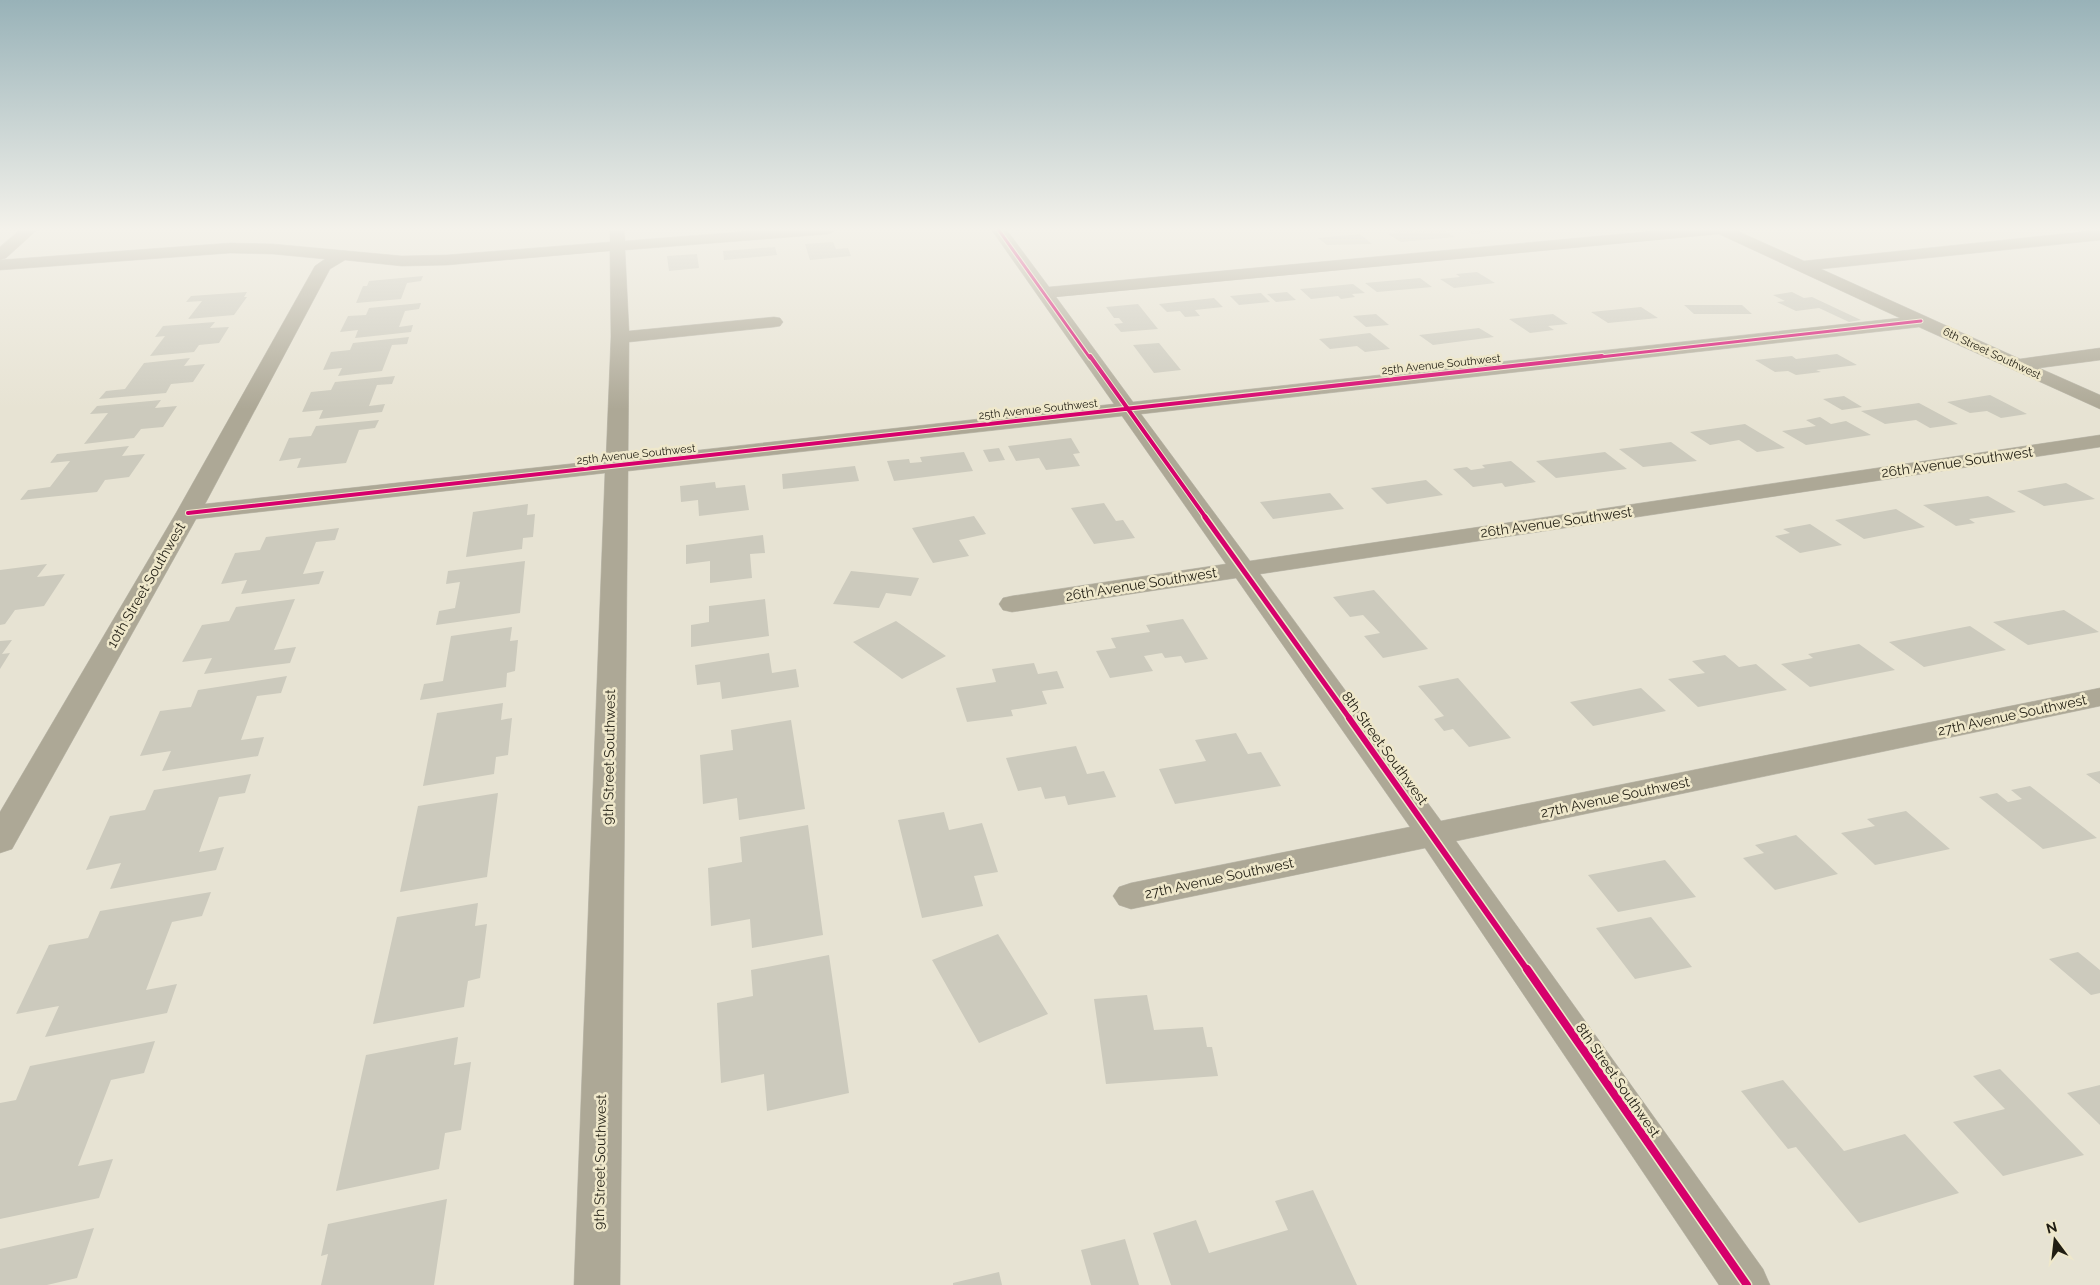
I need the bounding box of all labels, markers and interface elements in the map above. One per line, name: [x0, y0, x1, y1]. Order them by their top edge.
street label: 6th Street Southwest: [1941, 325, 2043, 382]
street label: 25th Avenue Southwest: [1381, 352, 1502, 377]
street label: 25th Avenue Southwest: [978, 397, 1099, 422]
street label: 25th Avenue Southwest: [576, 442, 697, 467]
street label: 26th Avenue Southwest: [1880, 443, 2034, 481]
street label: 26th Avenue Southwest: [1479, 503, 1633, 541]
street label: 10th Street Southwest: [104, 519, 189, 650]
street label: 26th Avenue Southwest: [1064, 564, 1218, 604]
street label: 8th Street Southwest: [1339, 688, 1432, 808]
street label: 9th Street Southwest: [600, 689, 618, 825]
street label: 27th Avenue Southwest: [1936, 691, 2088, 739]
street label: 27th Avenue Southwest: [1539, 773, 1691, 821]
street label: 27th Avenue Southwest: [1143, 854, 1295, 902]
street label: 8th Street Southwest: [1573, 1020, 1664, 1140]
street label: 9th Street Southwest: [591, 1094, 609, 1230]
north arrow: [2030, 1215, 2080, 1265]
text: N: [2044, 1218, 2059, 1237]

